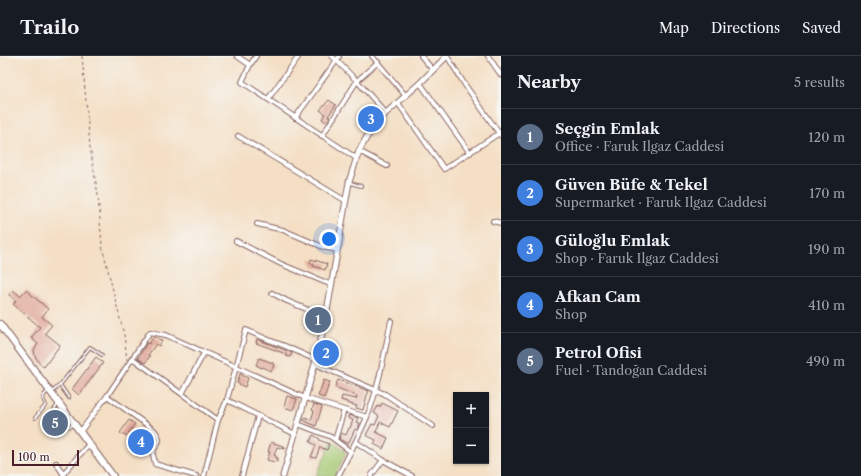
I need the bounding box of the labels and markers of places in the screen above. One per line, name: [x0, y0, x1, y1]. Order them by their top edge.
pin: 3: [358, 104, 384, 134]
pin: 1: [305, 305, 331, 335]
pin: 2: [313, 338, 339, 368]
pin: 5: [42, 408, 68, 438]
pin: 4: [128, 427, 154, 457]

